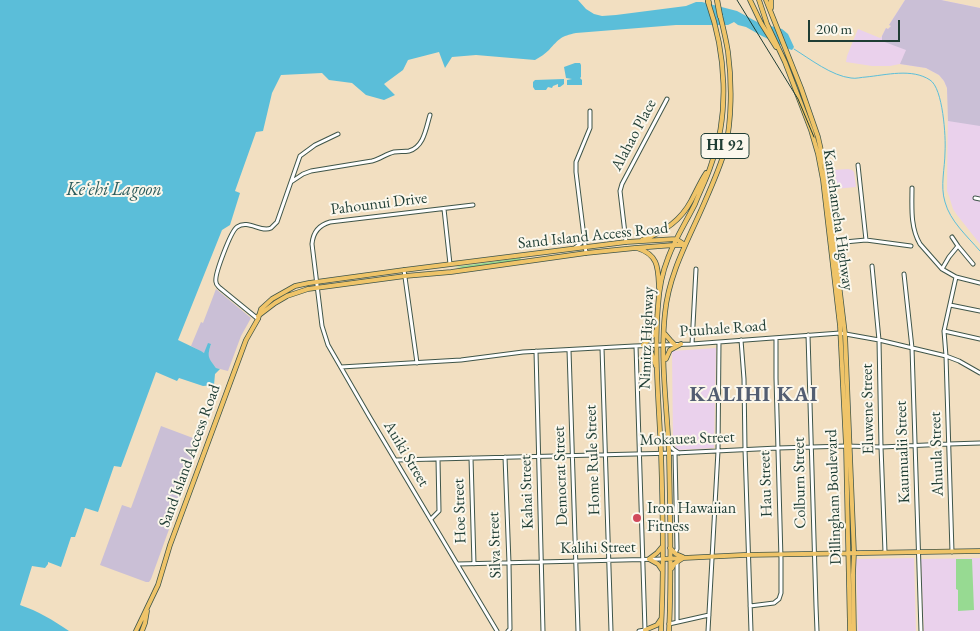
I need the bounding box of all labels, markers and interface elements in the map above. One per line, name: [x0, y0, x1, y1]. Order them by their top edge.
scale bar: [810, 10, 902, 42]
text: 200 m: [816, 19, 852, 38]
street label: Alahao Place: [607, 96, 661, 174]
road number: HI 92: [701, 134, 749, 158]
street label: Kamehameha Highway: [819, 148, 857, 292]
water label: Keʻehi Lagoon: [66, 179, 162, 201]
street label: Pahounui Drive: [330, 189, 428, 219]
street label: Sand Island Access Road: [517, 219, 669, 253]
street label: Nimitz Highway: [636, 286, 658, 390]
street label: Puuhale Road: [679, 316, 767, 342]
street label: Eluwene Street: [858, 363, 878, 455]
street label: Sand Island Access Road: [155, 382, 225, 530]
district label: KALIHI KAI: [688, 382, 820, 408]
street label: Kaumualii Street: [892, 400, 914, 504]
street label: Home Rule Street: [581, 404, 605, 516]
street label: Ahuula Street: [926, 411, 948, 497]
street label: Auiki Street: [379, 418, 433, 490]
street label: Democrat Street: [550, 426, 572, 526]
street label: Mokauea Street: [639, 428, 735, 450]
street label: Dillingham Boulevard: [822, 429, 846, 565]
street label: Colburn Street: [790, 437, 810, 529]
street label: Hau Street: [755, 451, 777, 517]
street label: Kahai Street: [516, 455, 538, 529]
street label: Hoe Street: [449, 478, 471, 544]
place label: Iron Hawaiian Fitness: [647, 499, 736, 537]
street label: Silva Street: [484, 511, 506, 579]
marker: Iron Hawaiian Fitness: [631, 512, 643, 524]
street label: Kalihi Street: [560, 538, 636, 558]

